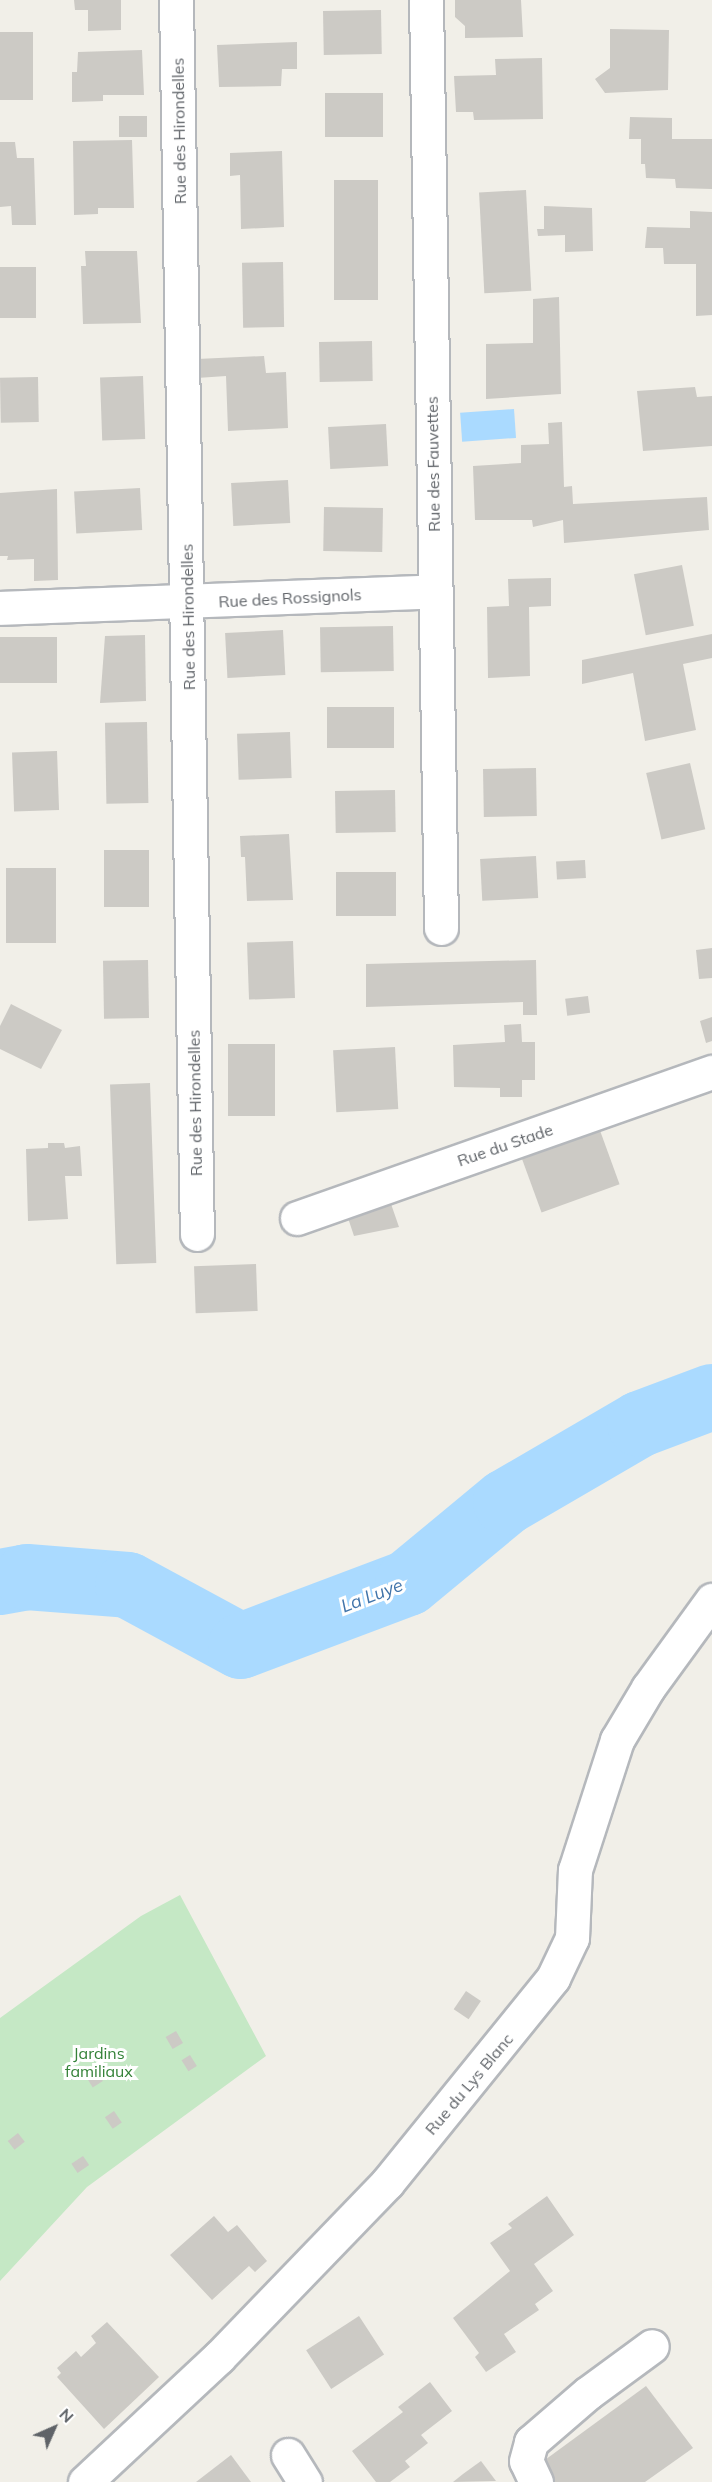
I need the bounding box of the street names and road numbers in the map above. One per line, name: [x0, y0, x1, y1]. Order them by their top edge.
street label: Rue des Hirondelles: [168, 58, 190, 204]
street label: Rue des Fauvettes: [422, 396, 444, 532]
street label: Rue des Hirondelles: [177, 544, 199, 690]
street label: Rue des Rossignols: [218, 585, 362, 611]
street label: Rue des Hirondelles: [184, 1030, 206, 1176]
street label: Rue du Stade: [455, 1120, 555, 1170]
street label: Rue du Lys Blanc: [421, 2029, 517, 2139]

